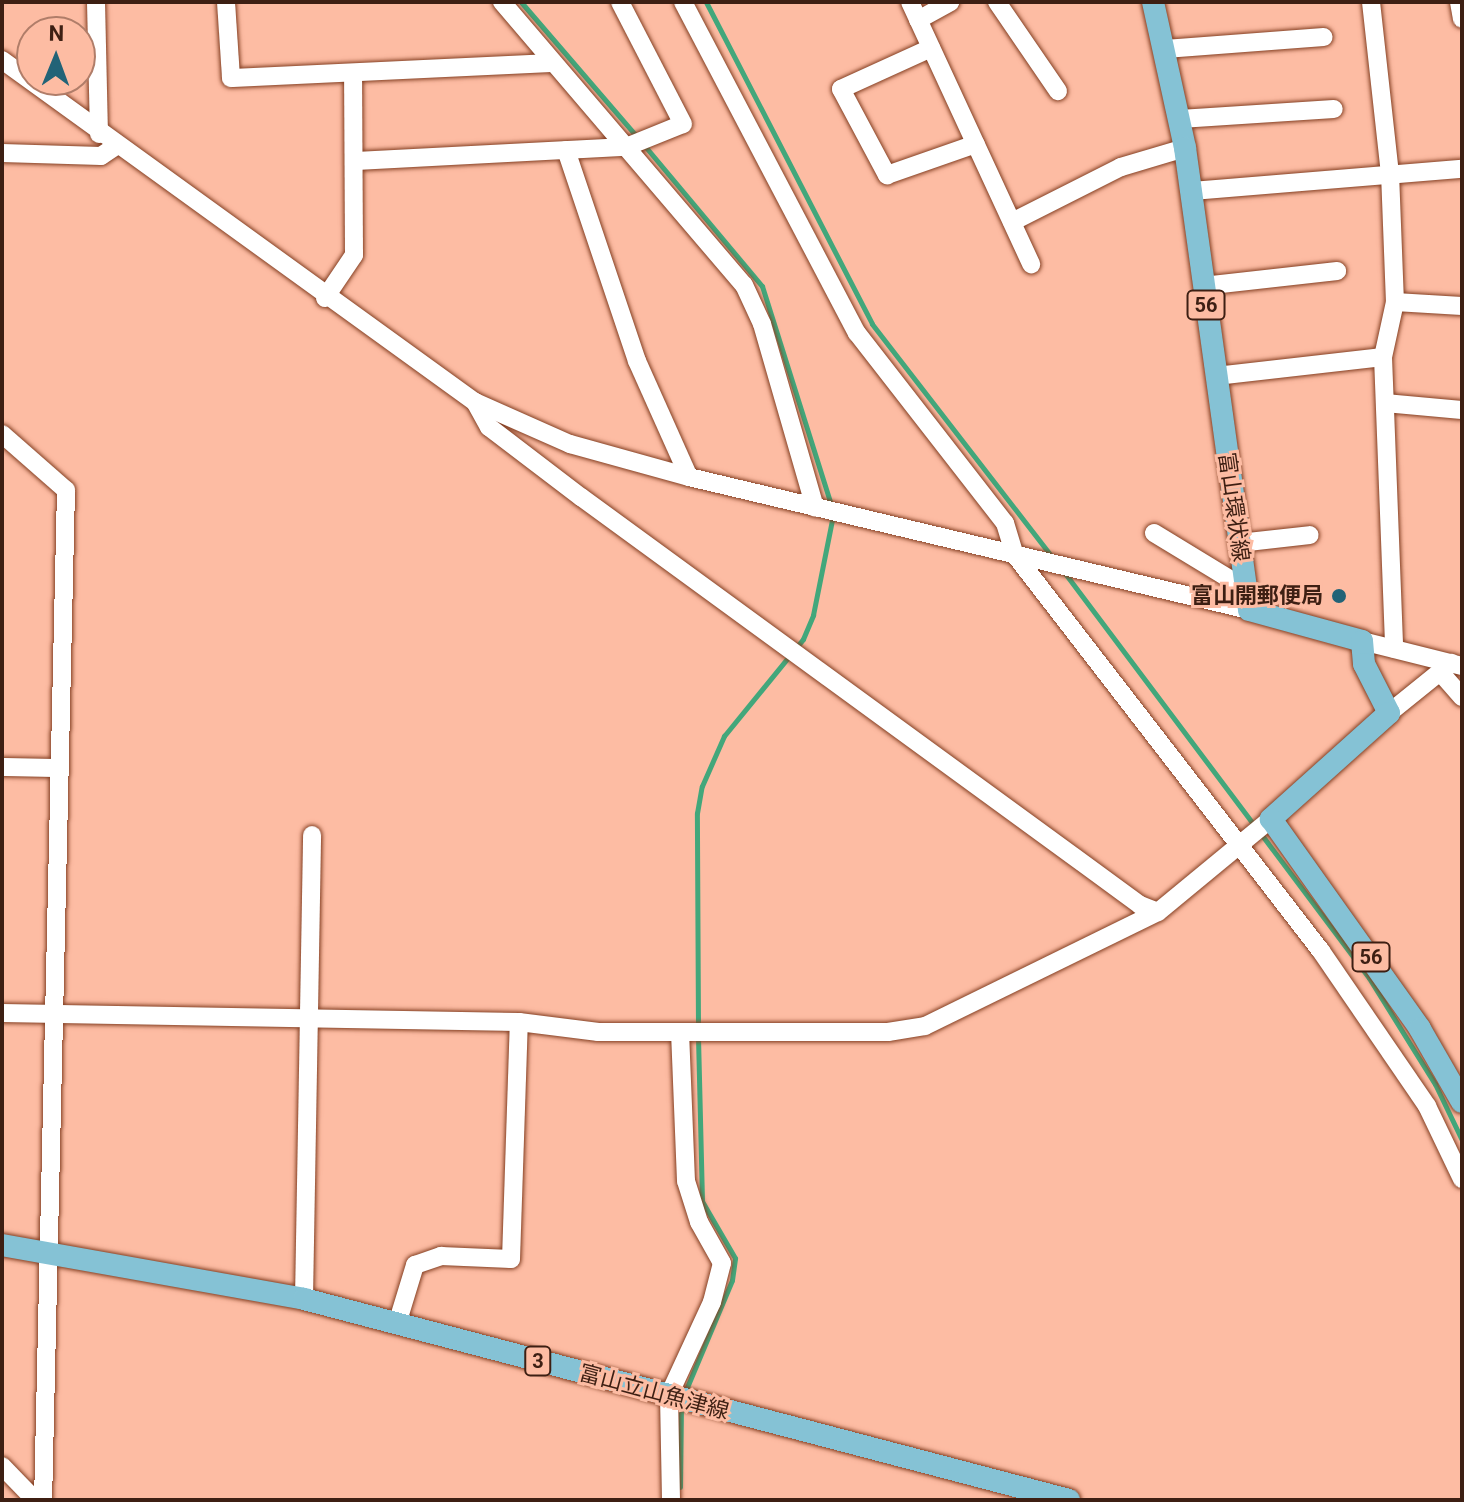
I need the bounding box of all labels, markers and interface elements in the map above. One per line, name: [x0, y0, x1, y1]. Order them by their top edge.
north arrow: [16, 16, 96, 96]
text: N: [48, 21, 64, 46]
road number: 56: [1186, 289, 1226, 321]
street label: 富山環状線: [1213, 451, 1255, 563]
place label: 富山開郵便局: [1191, 583, 1323, 609]
marker: 富山開郵便局: [1330, 587, 1348, 605]
road number: 56: [1351, 941, 1391, 973]
road number: 3: [524, 1345, 552, 1377]
street label: 富山立山魚津線: [576, 1359, 732, 1425]

